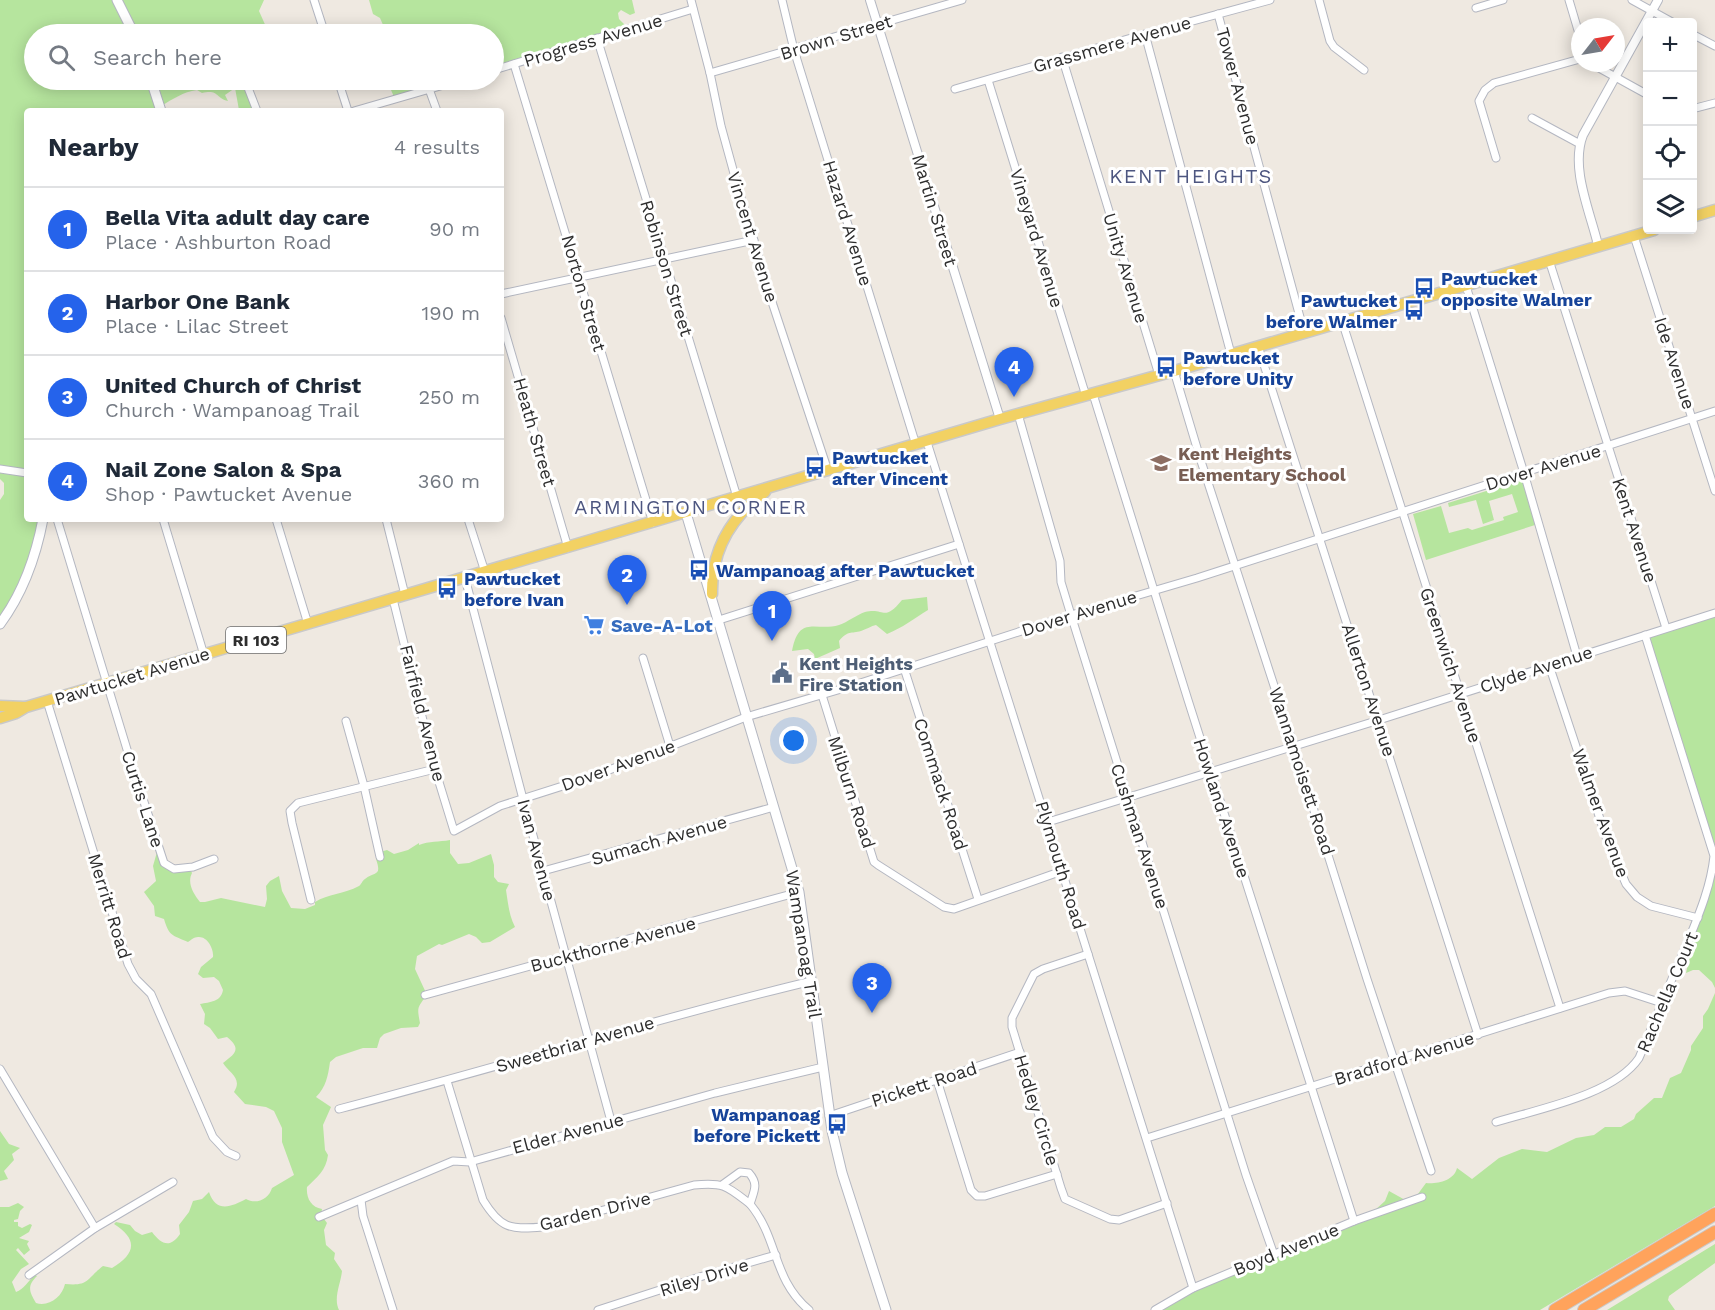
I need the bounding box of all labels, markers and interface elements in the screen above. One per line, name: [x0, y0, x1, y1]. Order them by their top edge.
street label: Progress Avenue: [521, 9, 665, 71]
street label: Brown Street: [778, 10, 895, 64]
street label: Grassmere Avenue: [1031, 11, 1193, 77]
north arrow: [1571, 18, 1625, 72]
map controls: [1643, 18, 1697, 234]
button: +: [1643, 18, 1697, 72]
search box: [24, 24, 504, 90]
street label: Tower Avenue: [1212, 25, 1264, 147]
icon: search: [45, 41, 78, 74]
text: Search here: [93, 45, 222, 70]
button: −: [1643, 72, 1697, 126]
button: locate: [1643, 126, 1697, 180]
text: Nearby: [48, 132, 139, 162]
text: 4 results: [394, 135, 480, 159]
street label: Martin Street: [908, 151, 962, 269]
street label: Hazard Avenue: [819, 158, 877, 288]
district label: KENT HEIGHTS: [1109, 164, 1273, 188]
street label: Vineyard Avenue: [1006, 166, 1068, 310]
street label: Vincent Avenue: [723, 169, 783, 305]
button: layers: [1643, 180, 1697, 234]
street label: Robinson Street: [636, 197, 698, 339]
text: Bella Vita adult day care: [105, 205, 370, 230]
street label: Unity Avenue: [1099, 210, 1153, 326]
text: 1: [63, 217, 72, 241]
text: 90 m: [429, 217, 480, 241]
text: Place · Ashburton Road: [105, 230, 332, 254]
street label: Norton Street: [557, 232, 611, 354]
place label: Pawtucket opposite Walmer: [1441, 268, 1592, 310]
bus stop icon: Pawtucket opposite Walmer: [1412, 276, 1436, 300]
text: Harbor One Bank: [105, 289, 290, 314]
place label: Pawtucket before Walmer: [1266, 290, 1397, 332]
bus stop icon: Pawtucket before Walmer: [1402, 298, 1426, 322]
text: 2: [62, 301, 73, 325]
text: 190 m: [422, 301, 480, 325]
text: Place · Lilac Street: [105, 314, 288, 338]
street label: Ide Avenue: [1650, 314, 1700, 412]
place label: Pawtucket before Unity: [1183, 347, 1294, 389]
pin: 4: [994, 348, 1034, 397]
bus stop icon: Pawtucket before Unity: [1154, 355, 1178, 379]
text: United Church of Christ: [105, 373, 361, 398]
street label: Heath Street: [509, 375, 561, 489]
text: 3: [62, 385, 73, 409]
text: 250 m: [418, 385, 480, 409]
text: Church · Wampanoag Trail: [105, 398, 359, 422]
street label: Dover Avenue: [1483, 439, 1603, 495]
place label: Kent Heights Elementary School: [1178, 443, 1346, 485]
place label: Pawtucket after Vincent: [832, 447, 948, 489]
school or university icon: Kent Heights Elementary School: [1149, 451, 1173, 475]
bus stop icon: Pawtucket after Vincent: [803, 455, 827, 479]
text: Nail Zone Salon & Spa: [105, 457, 341, 482]
text: 4: [61, 469, 74, 493]
text: 360 m: [418, 469, 480, 493]
street label: Kent Avenue: [1608, 475, 1662, 585]
text: Shop · Pawtucket Avenue: [105, 482, 352, 506]
district label: ARMINGTON CORNER: [574, 495, 808, 519]
pin: 2: [608, 556, 646, 605]
bus stop icon: Wampanoag after Pawtucket: [687, 558, 711, 582]
place label: Wampanoag after Pawtucket: [716, 560, 974, 581]
place label: Pawtucket before Ivan: [464, 568, 564, 610]
bus stop icon: Pawtucket before Ivan: [435, 576, 459, 600]
street label: Dover Avenue: [1019, 585, 1139, 641]
street label: Greenwich Avenue: [1416, 585, 1486, 745]
pin: 1: [752, 592, 792, 641]
supermarket icon: Save-A-Lot: [582, 613, 606, 637]
place label: Save-A-Lot: [611, 615, 713, 636]
street label: Allerton Avenue: [1338, 621, 1400, 759]
road number: RI 103: [226, 627, 286, 653]
street label: Clyde Avenue: [1477, 641, 1595, 697]
street label: Pawtucket Avenue: [52, 642, 212, 710]
street label: Fairfield Avenue: [396, 642, 450, 784]
place label: Kent Heights Fire Station: [799, 653, 913, 695]
public building icon: Kent Heights Fire Station: [770, 661, 794, 685]
street label: Wannamoisett Road: [1265, 684, 1339, 858]
street label: Commack Road: [910, 715, 972, 853]
your location: [779, 726, 808, 755]
street label: Milburn Road: [824, 733, 880, 851]
street label: Dover Avenue: [558, 735, 678, 795]
street label: Howland Avenue: [1189, 735, 1255, 881]
street label: Walmer Avenue: [1568, 746, 1634, 880]
street label: Curtis Lane: [117, 748, 169, 850]
street label: Cushman Avenue: [1107, 761, 1173, 911]
street label: Ivan Avenue: [513, 797, 561, 903]
street label: Plymouth Road: [1031, 798, 1091, 932]
street label: Sumach Avenue: [589, 811, 729, 869]
street label: Merritt Road: [84, 851, 136, 961]
street label: Wampanoag Trail: [782, 868, 826, 1020]
street label: Buckthorne Avenue: [528, 912, 698, 976]
street label: Rachella Court: [1632, 928, 1702, 1056]
pin: 3: [852, 964, 892, 1013]
street label: Sweetbriar Avenue: [493, 1011, 657, 1077]
street label: Bradford Avenue: [1331, 1027, 1477, 1089]
street label: Hedley Circle: [1010, 1052, 1064, 1168]
street label: Pickett Road: [869, 1057, 979, 1111]
place label: Wampanoag before Pickett: [693, 1104, 821, 1146]
street label: Elder Avenue: [510, 1108, 626, 1158]
bus stop icon: Wampanoag before Pickett: [825, 1112, 849, 1136]
street label: Garden Drive: [537, 1187, 653, 1235]
street label: Boyd Avenue: [1230, 1218, 1342, 1280]
street label: Riley Drive: [657, 1254, 751, 1300]

